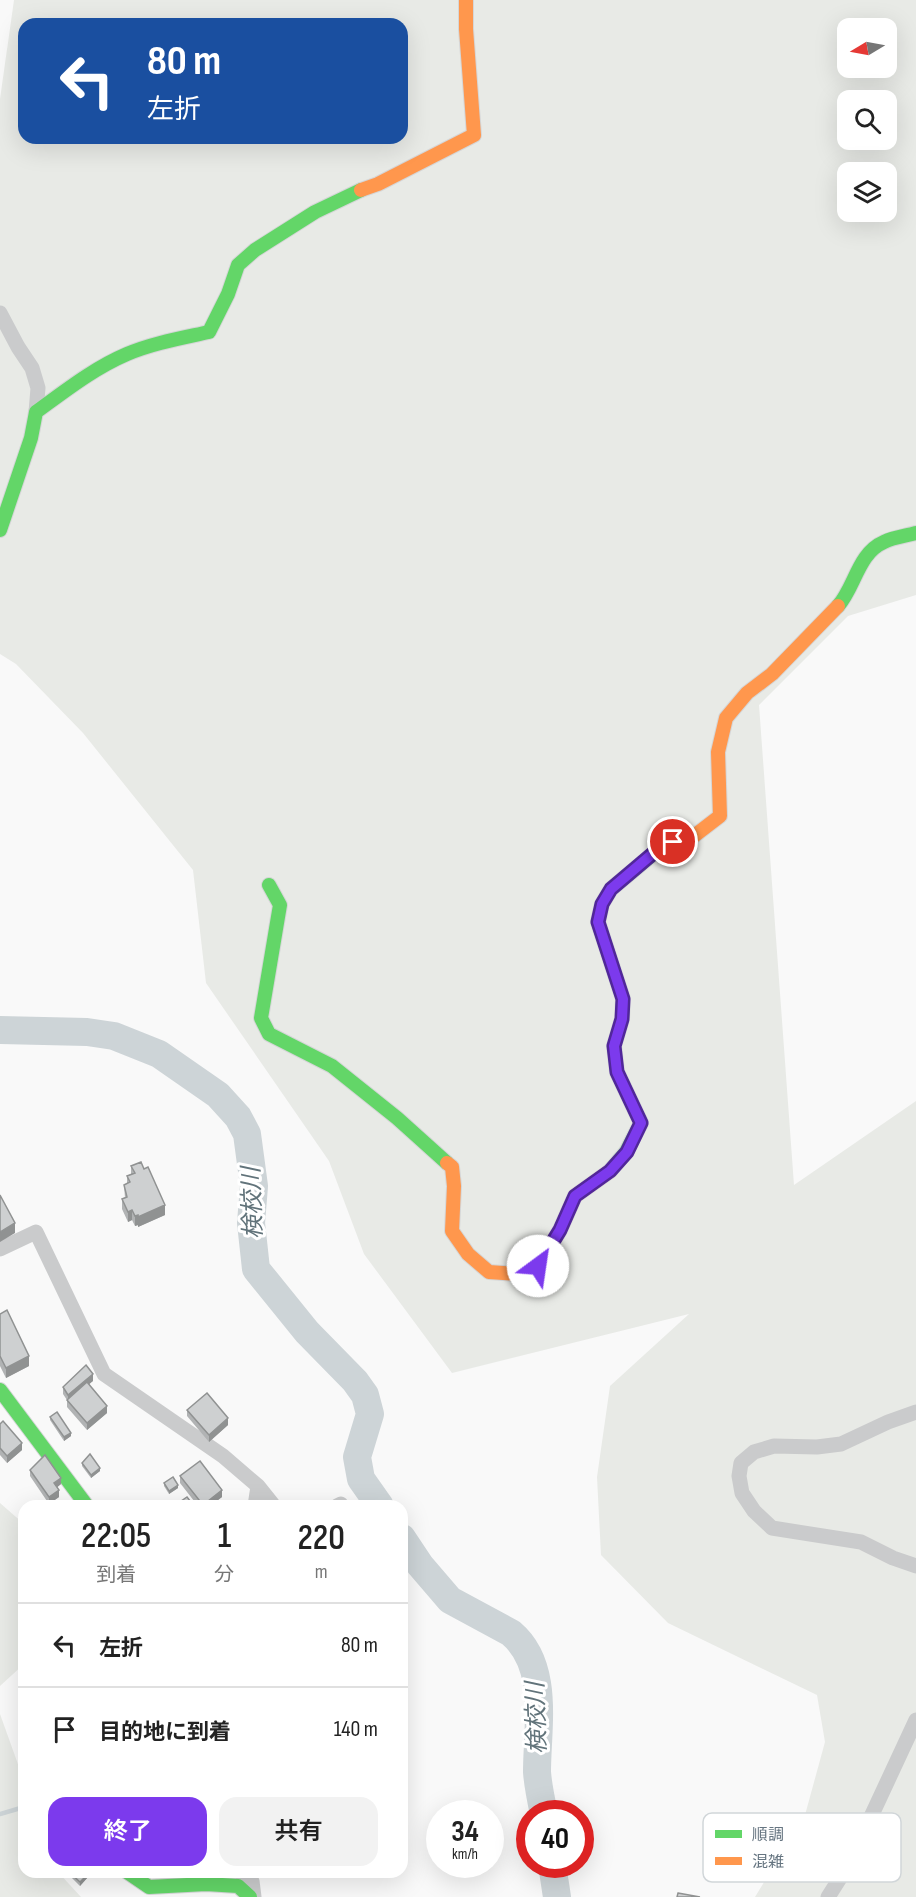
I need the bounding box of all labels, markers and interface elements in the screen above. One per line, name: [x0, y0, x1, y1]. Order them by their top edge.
north arrow: [837, 18, 897, 78]
map controls: [837, 18, 897, 222]
text: 80 m: [147, 36, 221, 87]
icon: left: [48, 42, 126, 120]
button: search: [837, 90, 897, 150]
text: 左折: [147, 94, 201, 126]
button: layers: [837, 162, 897, 222]
pin: [647, 816, 698, 867]
icon: arrive: [656, 825, 689, 858]
water label: 検校川: [237, 1164, 268, 1239]
position arrow: [506, 1234, 570, 1298]
text: 22:05: [81, 1515, 151, 1558]
text: 1: [218, 1515, 231, 1558]
text: 220: [297, 1517, 345, 1560]
text: m: [315, 1560, 328, 1584]
text: 到着: [96, 1563, 136, 1587]
text: 分: [214, 1563, 234, 1587]
icon: left: [48, 1629, 81, 1662]
text: 80 m: [341, 1632, 378, 1659]
text: 左折: [99, 1635, 143, 1662]
water label: 検校川: [521, 1679, 552, 1754]
icon: arrive: [48, 1713, 81, 1746]
text: 140 m: [334, 1716, 378, 1743]
text: 目的地に到着: [99, 1719, 231, 1746]
button: 終了: [48, 1797, 207, 1866]
button: 共有: [219, 1797, 378, 1866]
speed limit sign: 40: [516, 1800, 594, 1878]
legend: [703, 1813, 901, 1882]
text: 34: [451, 1814, 479, 1850]
text: 順調: [752, 1826, 784, 1845]
text: km/h: [452, 1845, 478, 1864]
text: 混雑: [752, 1853, 784, 1872]

